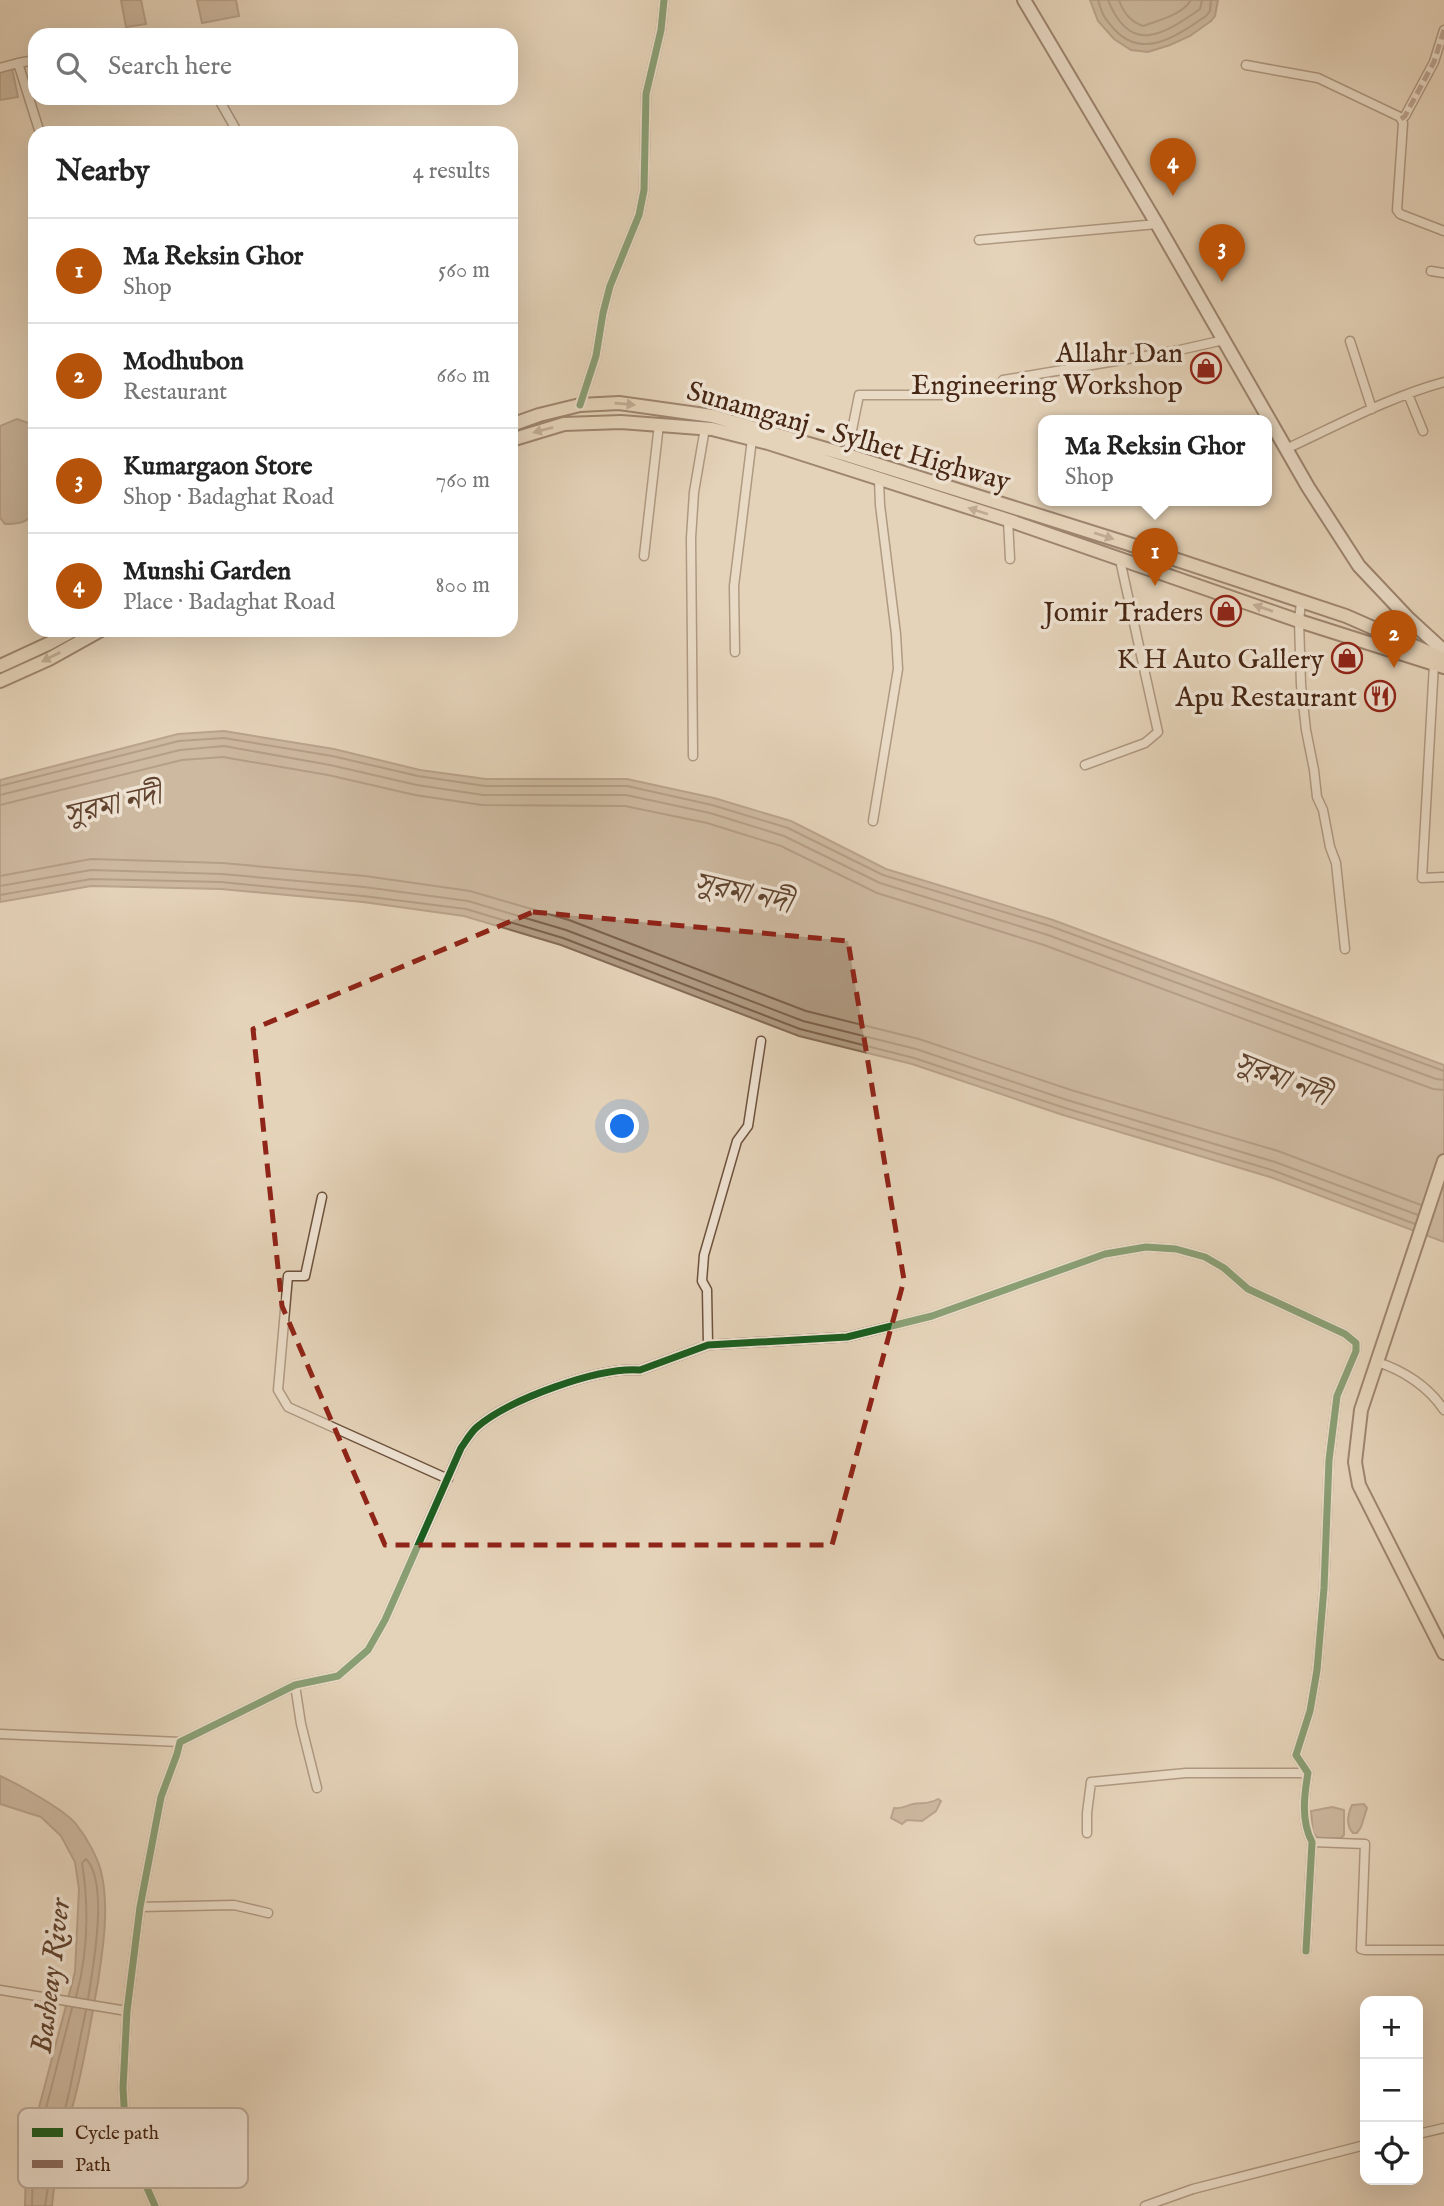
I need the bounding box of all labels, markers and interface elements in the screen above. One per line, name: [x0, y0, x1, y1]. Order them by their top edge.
search box: [28, 28, 518, 105]
icon: search: [52, 48, 90, 86]
text: Search here: [108, 50, 232, 83]
pin: 4: [1150, 138, 1196, 196]
text: Nearby: [56, 153, 149, 191]
text: 4 results: [412, 157, 490, 186]
pin: 3: [1199, 224, 1245, 282]
text: Ma Reksin Ghor: [123, 240, 303, 273]
text: 1: [75, 256, 83, 285]
text: 560 m: [438, 256, 490, 285]
text: Shop: [123, 273, 172, 302]
place label: Allahr Dan Engineering Workshop: [911, 337, 1183, 404]
text: Modhubon: [123, 345, 244, 378]
shop icon: Allahr Dan Engineering Workshop: [1189, 351, 1223, 385]
text: 2: [74, 361, 84, 390]
text: 660 m: [437, 361, 490, 390]
street label: Sunamganj - Sylhet Highway: [682, 374, 1014, 500]
text: Restaurant: [123, 378, 227, 407]
one-way arrow: [614, 399, 636, 410]
popup: [1038, 415, 1272, 506]
one-way arrow: [532, 425, 554, 436]
text: Ma Reksin Ghor: [1065, 430, 1245, 463]
text: Kumargaon Store: [123, 450, 312, 483]
text: Shop: [1065, 463, 1114, 492]
text: 3: [75, 466, 83, 495]
text: 760 m: [435, 466, 490, 495]
text: Shop · Badaghat Road: [123, 483, 334, 512]
one-way arrow: [967, 505, 988, 516]
pin: 1: [1132, 528, 1178, 586]
one-way arrow: [1093, 531, 1114, 542]
text: Munshi Garden: [123, 555, 291, 588]
text: 4: [73, 571, 85, 600]
text: 800 m: [436, 571, 490, 600]
text: Place · Badaghat Road: [123, 588, 335, 617]
shop icon: Jomir Traders: [1209, 594, 1243, 628]
place label: Jomir Traders: [1040, 596, 1203, 631]
one-way arrow: [1252, 602, 1273, 613]
pin: 2: [1371, 610, 1417, 668]
shop icon: K H Auto Gallery: [1330, 641, 1364, 675]
place label: K H Auto Gallery: [1117, 643, 1324, 678]
one-way arrow: [41, 652, 61, 663]
restaurant icon: Apu Restaurant: [1363, 679, 1397, 713]
place label: Apu Restaurant: [1174, 681, 1357, 716]
water label: সুরমা নদী: [60, 775, 168, 836]
water label: সুরমা নদী: [690, 863, 798, 924]
water label: সুরমা নদী: [1228, 1043, 1338, 1117]
your location: [605, 1109, 639, 1143]
water label: Basheay River: [24, 1895, 81, 2056]
map controls: [1360, 1996, 1423, 2185]
button: +: [1360, 1996, 1423, 2059]
button: −: [1360, 2059, 1423, 2122]
legend: [18, 2108, 248, 2188]
text: Cycle path: [75, 2122, 159, 2146]
button: locate: [1360, 2122, 1423, 2185]
text: Path: [75, 2154, 111, 2178]

